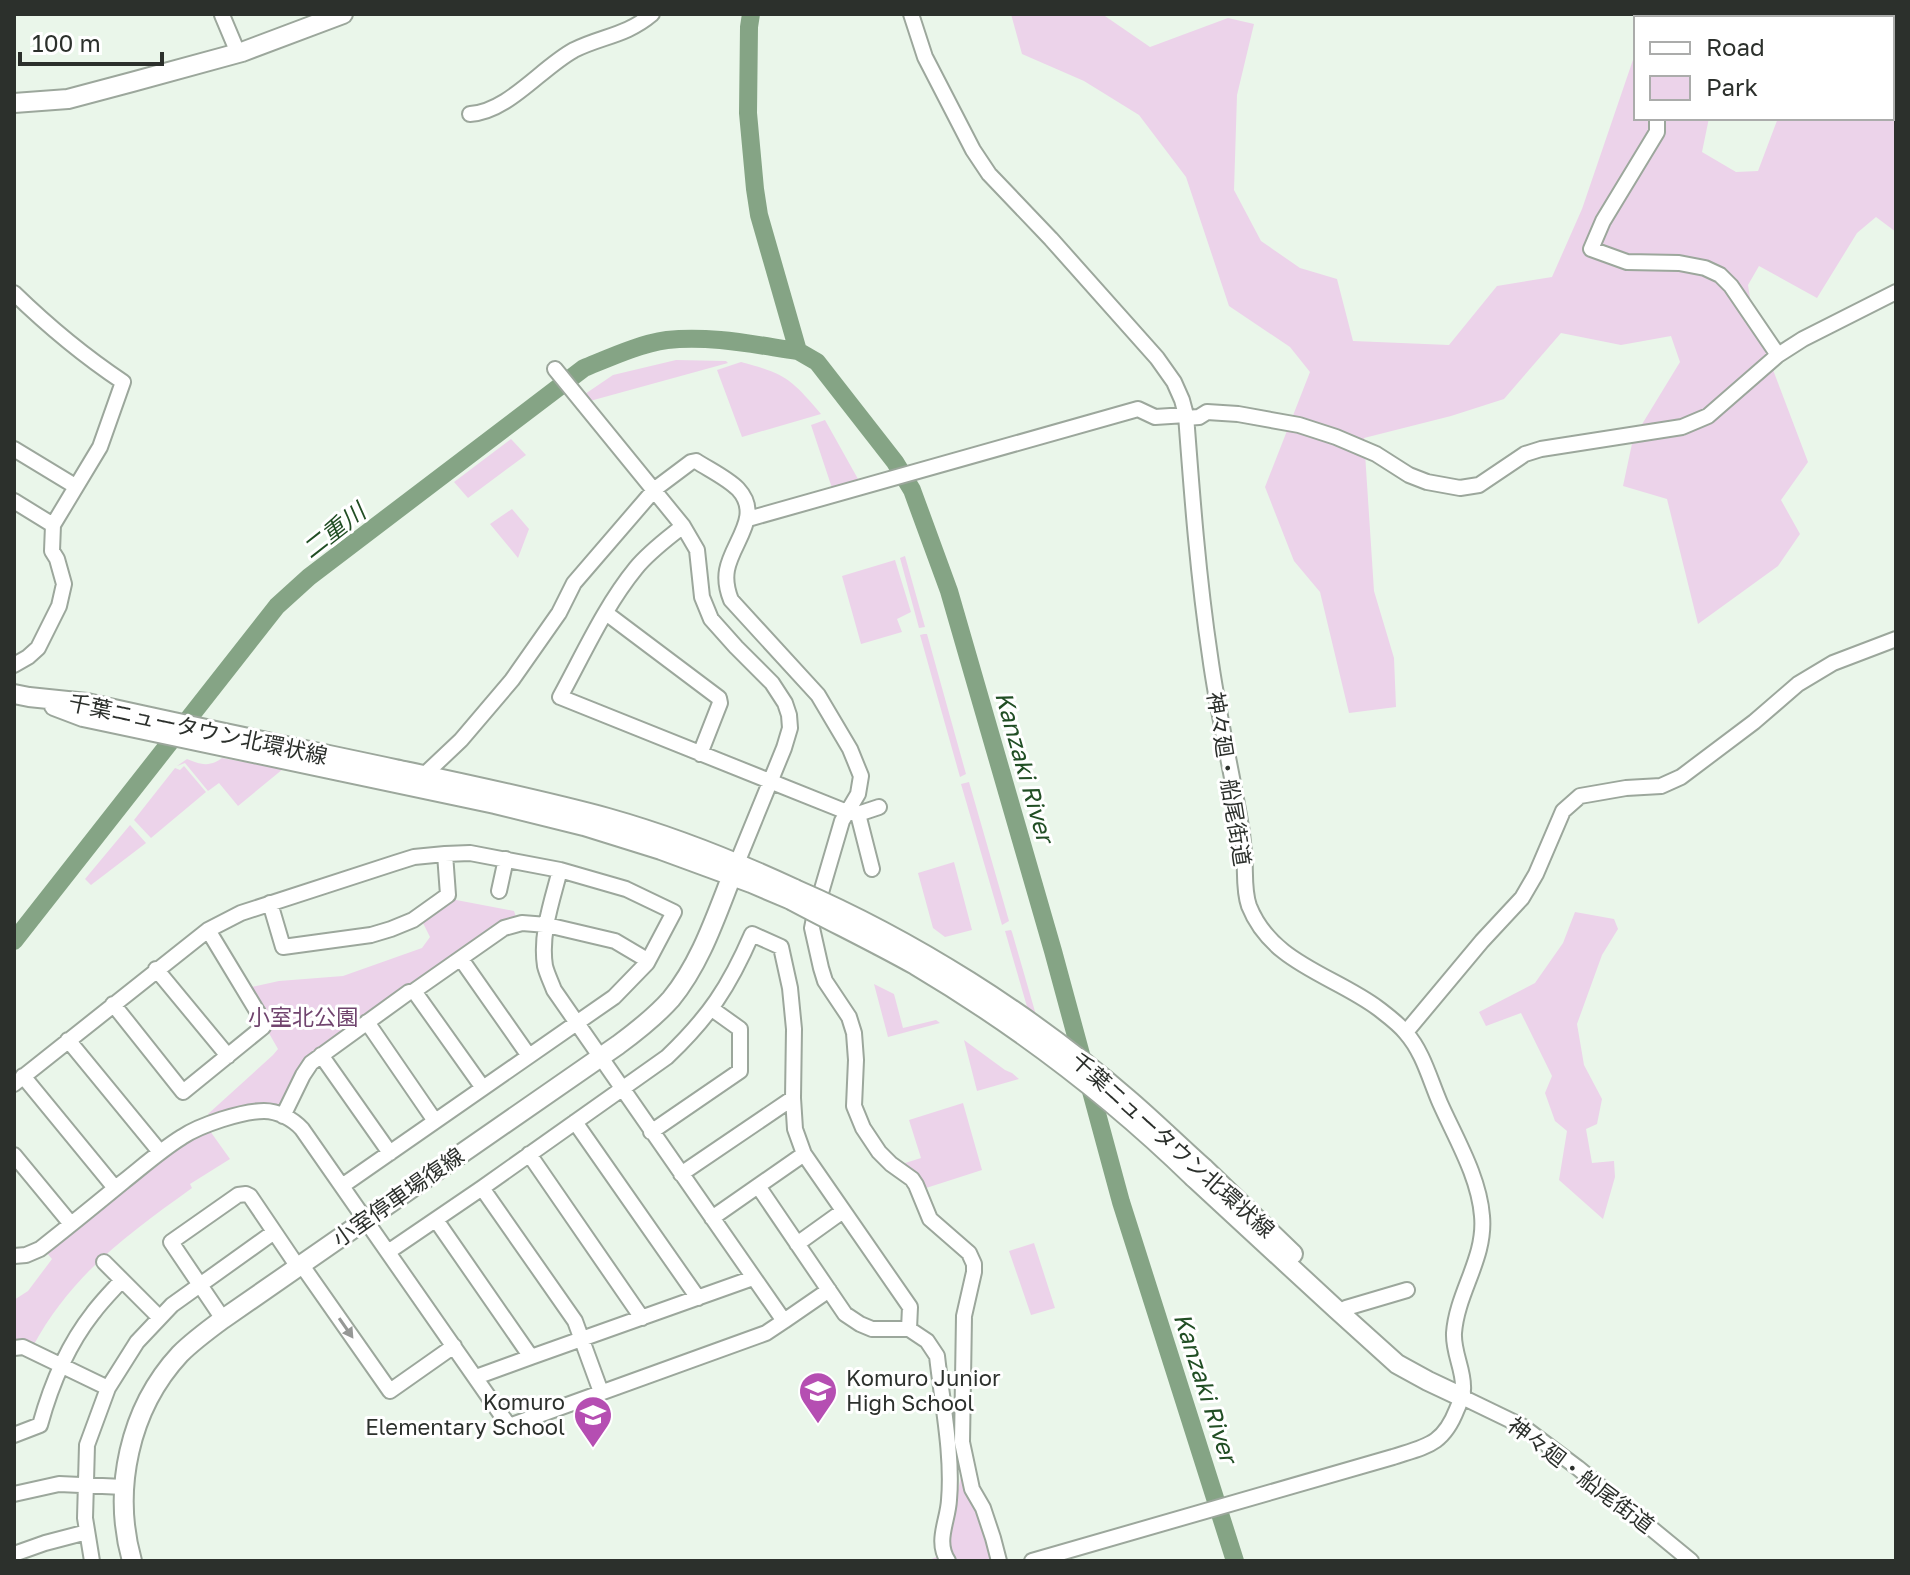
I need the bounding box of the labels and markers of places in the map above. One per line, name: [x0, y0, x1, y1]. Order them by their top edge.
place label: Komuro Junior High School: [846, 1364, 1001, 1416]
school or university icon: Komuro Junior High School: [797, 1370, 839, 1425]
place label: Komuro Elementary School: [365, 1388, 565, 1440]
school or university icon: Komuro Elementary School: [572, 1394, 614, 1449]

